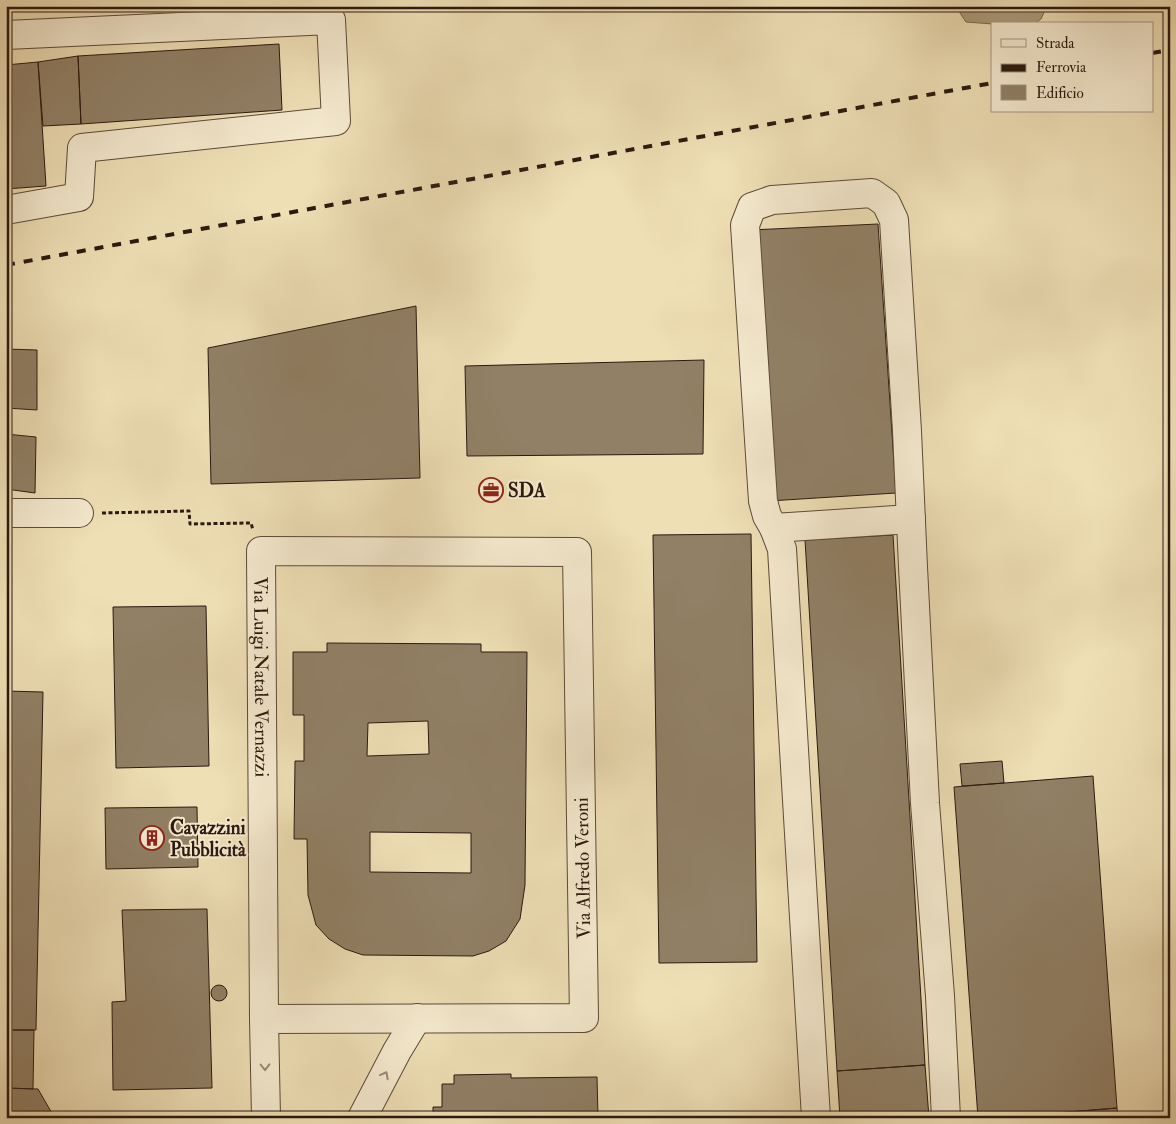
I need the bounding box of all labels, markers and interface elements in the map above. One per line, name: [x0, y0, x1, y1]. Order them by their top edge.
legend: [991, 22, 1154, 112]
text: Strada: [1036, 34, 1075, 53]
text: Ferrovia: [1036, 58, 1087, 77]
text: Edificio: [1036, 84, 1084, 103]
office icon: SDA: [478, 477, 504, 503]
place label: SDA: [508, 479, 547, 503]
street label: Via Luigi Natale Vernazzi: [248, 577, 273, 777]
street label: Via Alfredo Veroni: [570, 797, 596, 939]
place label: Cavazzini Pubblicità: [170, 816, 247, 862]
building icon: Cavazzini Pubblicità: [139, 825, 165, 851]
one-way arrow: [260, 1064, 270, 1072]
one-way arrow: [379, 1071, 389, 1080]

